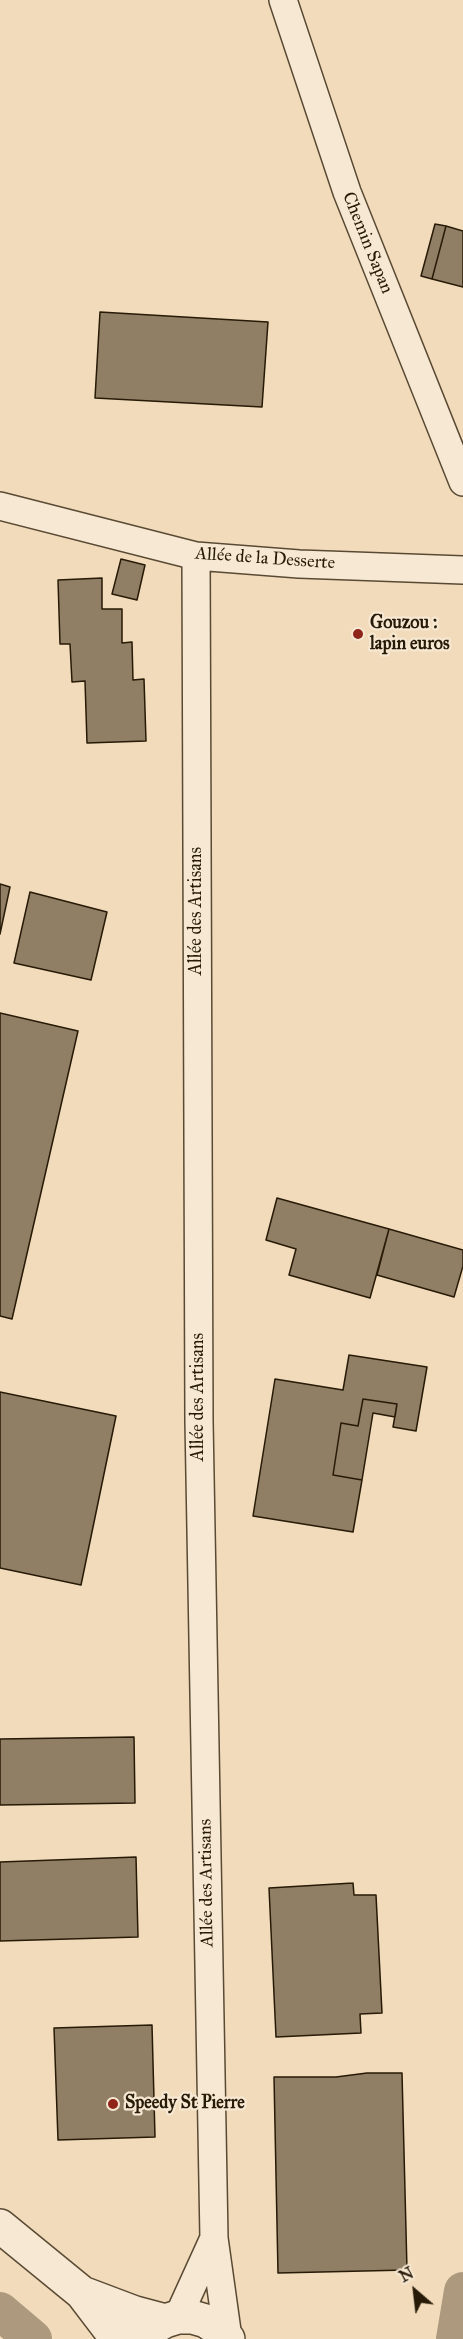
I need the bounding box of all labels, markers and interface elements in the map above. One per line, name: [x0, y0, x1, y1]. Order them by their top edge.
street label: Chemin Sapan: [337, 189, 397, 297]
street label: Allée de la Desserte: [194, 543, 336, 575]
place label: Gouzou : lapin euros: [370, 613, 450, 656]
marker: Gouzou : lapin euros: [351, 627, 365, 641]
street label: Allée des Artisans: [186, 847, 208, 975]
street label: Allée des Artisans: [188, 1333, 210, 1461]
street label: Allée des Artisans: [195, 1819, 219, 1947]
place label: Speedy St Pierre: [125, 2093, 245, 2115]
marker: Speedy St Pierre: [106, 2097, 120, 2111]
north arrow: [385, 2261, 445, 2321]
text: N: [396, 2263, 417, 2286]

